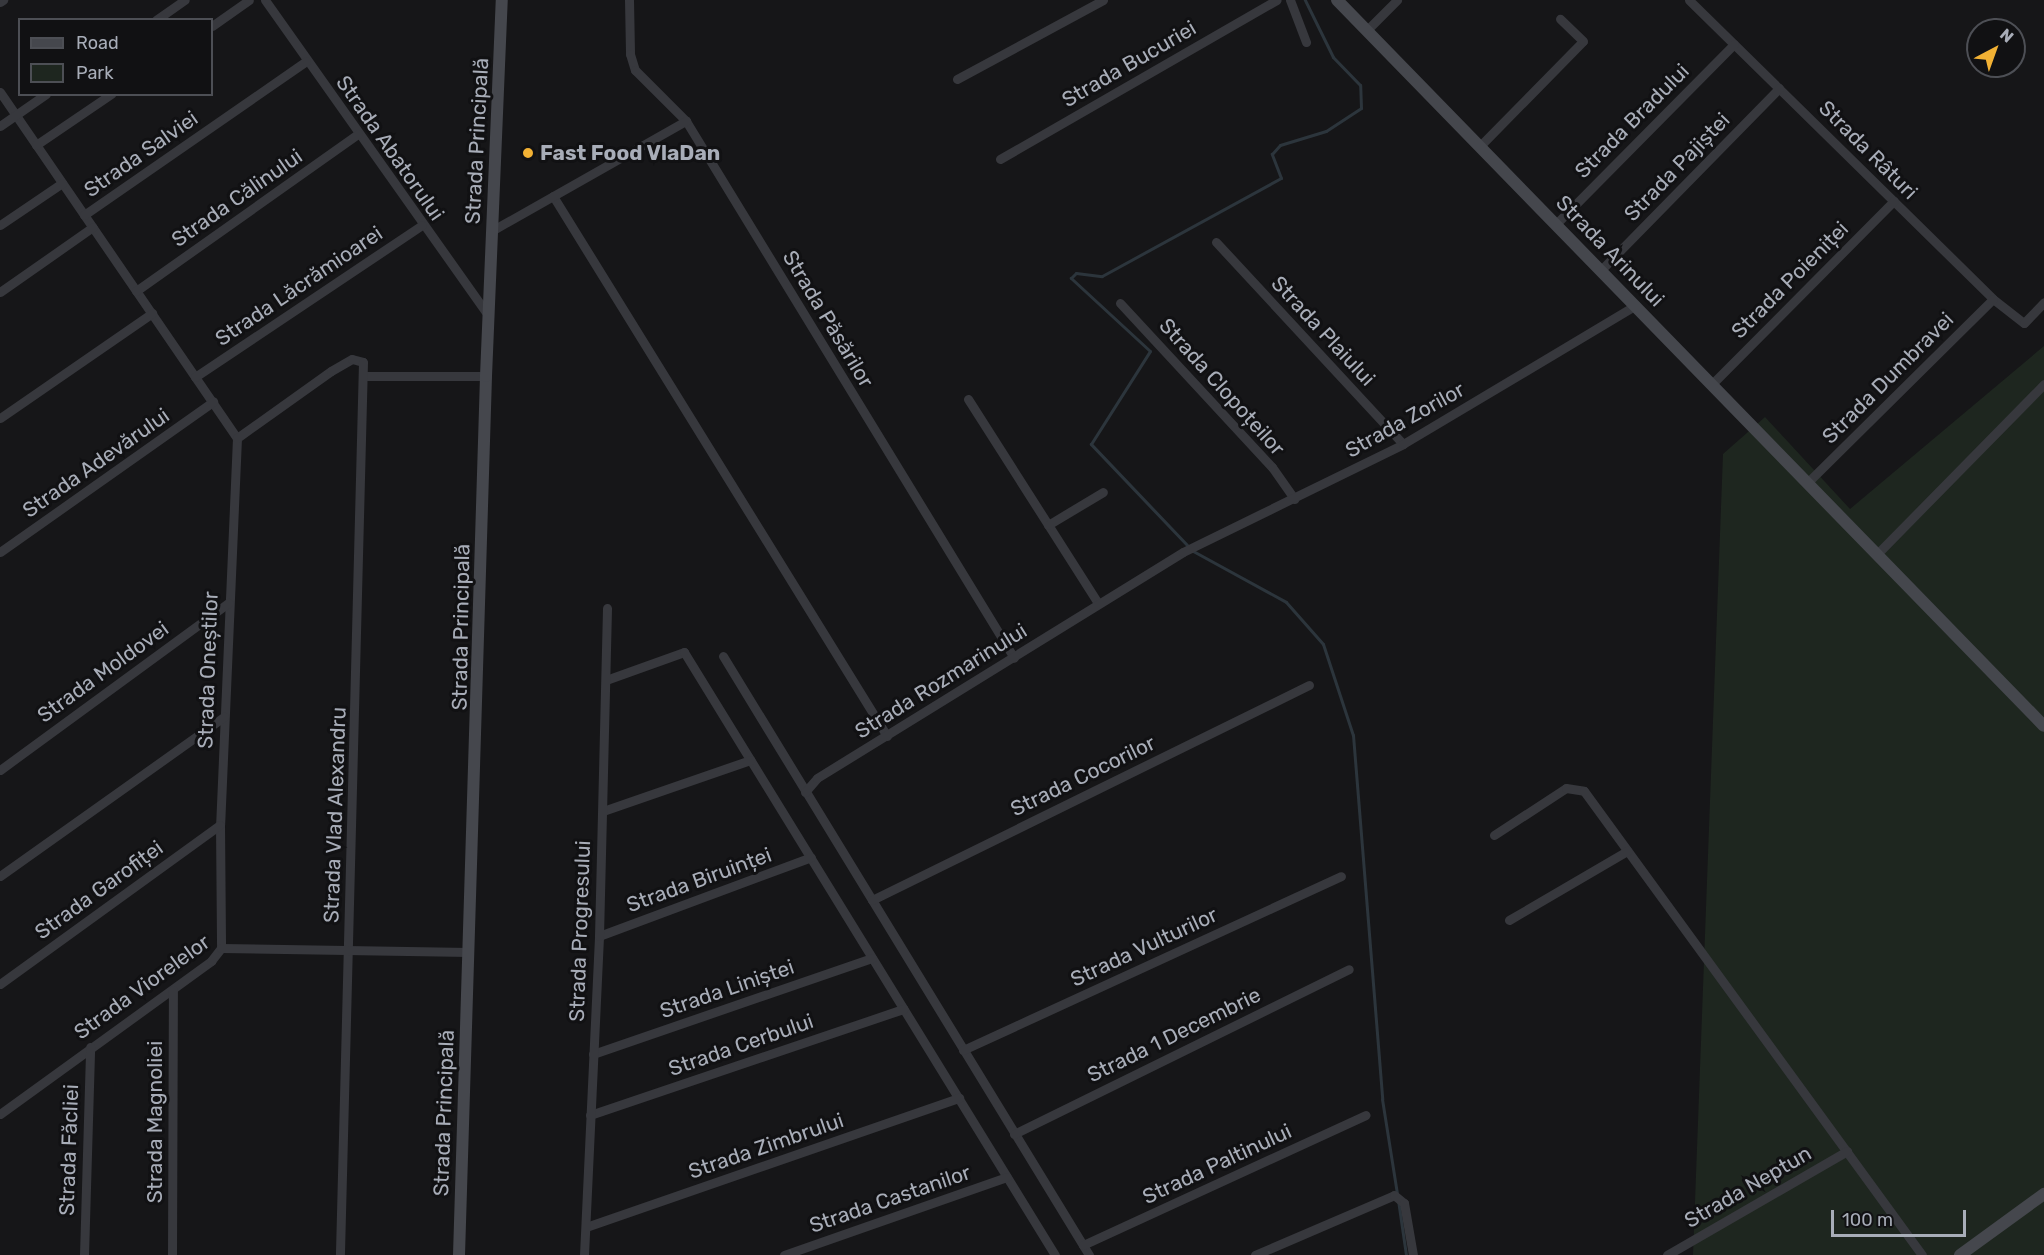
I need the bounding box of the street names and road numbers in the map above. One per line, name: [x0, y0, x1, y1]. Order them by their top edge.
street label: Strada Bucuriei: [1057, 15, 1201, 113]
street label: Strada Principală: [460, 57, 494, 225]
street label: Strada Bradului: [1570, 59, 1694, 183]
street label: Strada Abatorului: [330, 70, 450, 226]
street label: Strada Râturi: [1813, 95, 1923, 205]
street label: Strada Salviei: [79, 105, 203, 203]
street label: Strada Pajiștei: [1619, 107, 1735, 227]
street label: Strada Călinului: [167, 144, 307, 252]
street label: Strada Arinului: [1550, 190, 1670, 312]
street label: Strada Poieniței: [1726, 216, 1854, 344]
street label: Strada Lăcrămioarei: [211, 221, 387, 351]
street label: Strada Păsărilor: [777, 246, 879, 392]
street label: Strada Plaiului: [1266, 271, 1380, 391]
street label: Strada Dumbravei: [1817, 307, 1959, 449]
street label: Strada Clopoțeilor: [1154, 313, 1290, 461]
street label: Strada Zorilor: [1341, 377, 1469, 463]
street label: Strada Adevărului: [18, 403, 174, 523]
street label: Strada Principală: [447, 543, 475, 711]
street label: Strada Oneștilor: [193, 591, 223, 749]
street label: Strada Moldovei: [32, 616, 174, 728]
street label: Strada Rozmarinului: [851, 618, 1031, 744]
street label: Strada Vlad Alexandru: [319, 706, 351, 924]
street label: Strada Cocorilor: [1007, 730, 1159, 822]
street label: Strada Garofiței: [30, 835, 168, 945]
street label: Strada Progresului: [564, 840, 596, 1022]
street label: Strada Biruinței: [623, 842, 775, 918]
street label: Strada Vulturilor: [1066, 902, 1222, 992]
street label: Strada Viorelelor: [69, 929, 215, 1045]
street label: Strada Liniștei: [657, 954, 797, 1024]
street label: Strada 1 Decembrie: [1083, 982, 1265, 1088]
street label: Strada Cerbului: [665, 1008, 817, 1082]
street label: Strada Principală: [428, 1029, 460, 1197]
street label: Strada Magnoliei: [142, 1041, 168, 1203]
street label: Strada Făcliei: [54, 1084, 84, 1216]
street label: Strada Zimbrului: [685, 1108, 847, 1184]
street label: Strada Paltinului: [1139, 1118, 1295, 1210]
street label: Strada Neptun: [1680, 1141, 1816, 1233]
street label: Strada Castanilor: [806, 1160, 974, 1238]

